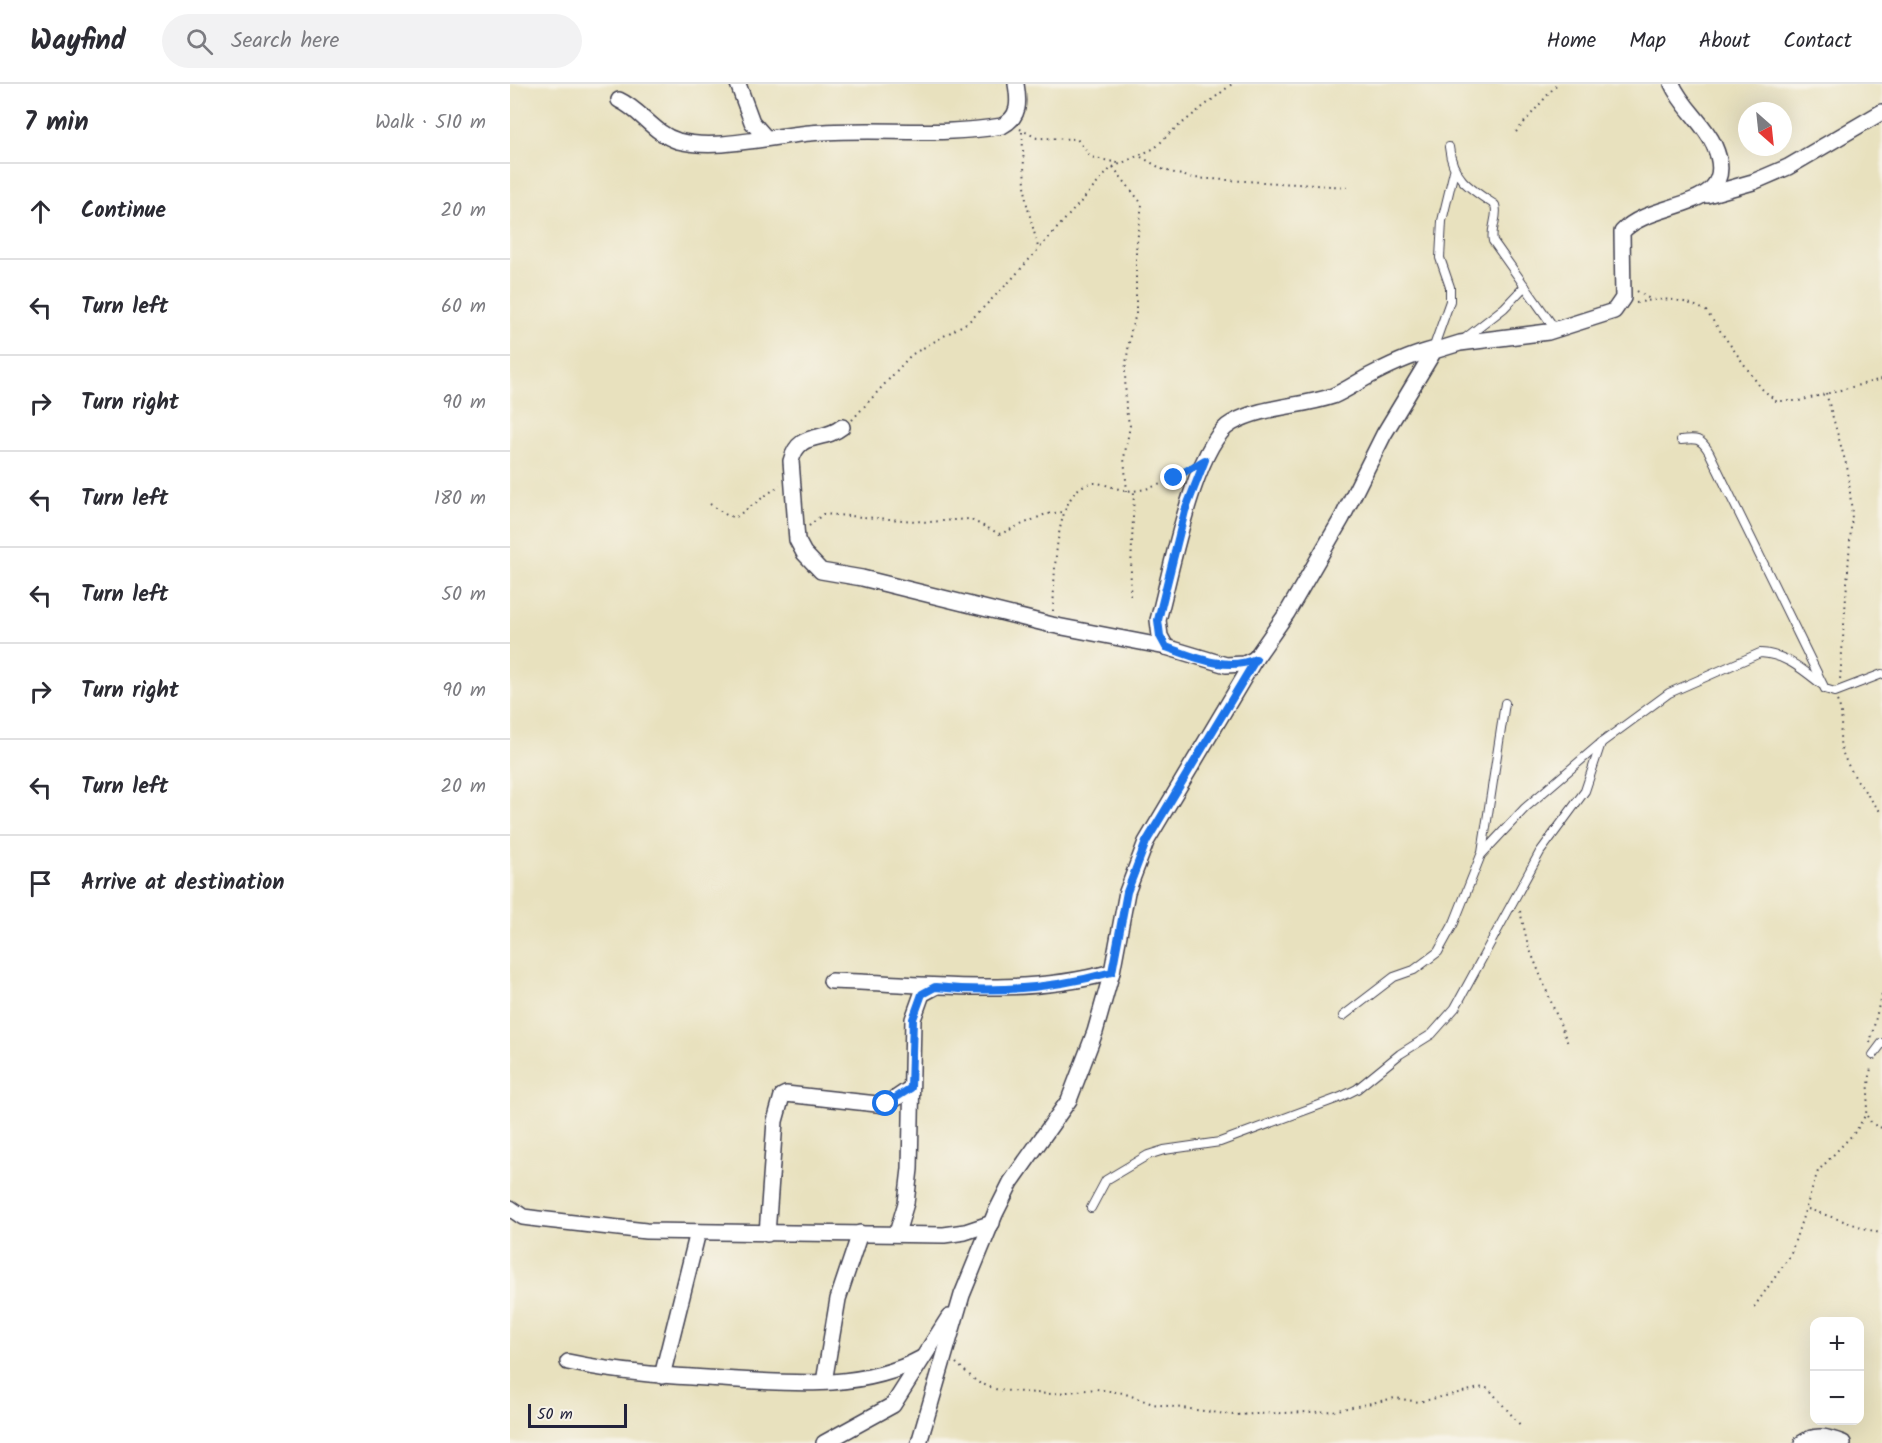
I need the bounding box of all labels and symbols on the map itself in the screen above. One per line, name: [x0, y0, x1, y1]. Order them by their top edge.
north arrow: [1738, 102, 1792, 156]
route end: [1160, 464, 1186, 490]
route start: [872, 1090, 898, 1116]
scale bar: [528, 1401, 627, 1428]

